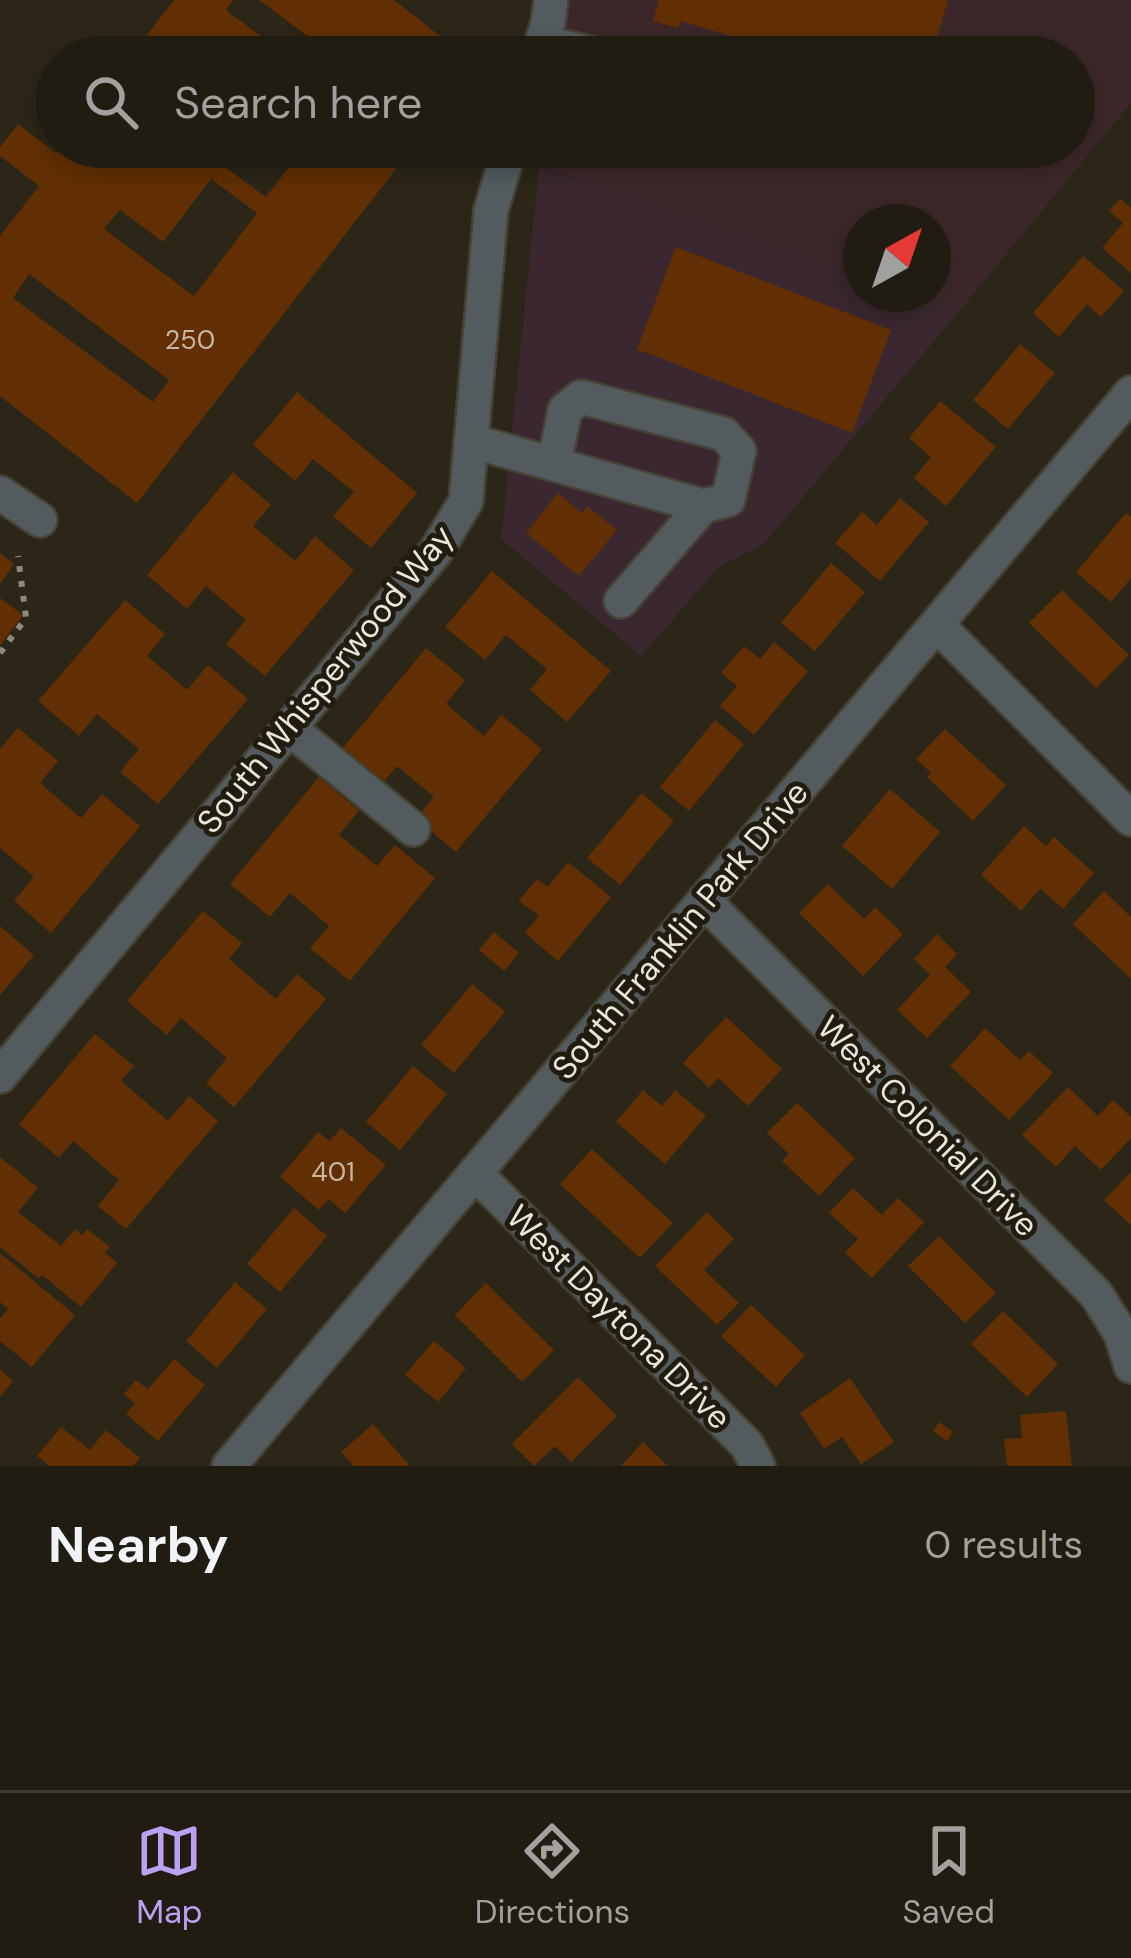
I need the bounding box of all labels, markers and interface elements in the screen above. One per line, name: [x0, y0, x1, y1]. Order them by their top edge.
search box: [36, 36, 1095, 168]
icon: search: [78, 69, 144, 135]
text: Search here: [174, 73, 422, 132]
north arrow: [843, 204, 951, 312]
house number: 250: [165, 322, 215, 357]
street label: South Whisperwood Way: [187, 516, 463, 842]
street label: South Franklin Park Drive: [542, 772, 818, 1088]
street label: West Colonial Drive: [808, 1006, 1048, 1246]
house number: 401: [311, 1154, 355, 1189]
street label: West Daytona Drive: [497, 1195, 741, 1439]
text: Nearby: [48, 1511, 229, 1578]
text: 0 results: [925, 1519, 1083, 1570]
tab: Map: [136, 1818, 203, 1933]
tab: Directions: [475, 1818, 630, 1933]
tab: Saved: [902, 1818, 995, 1933]

